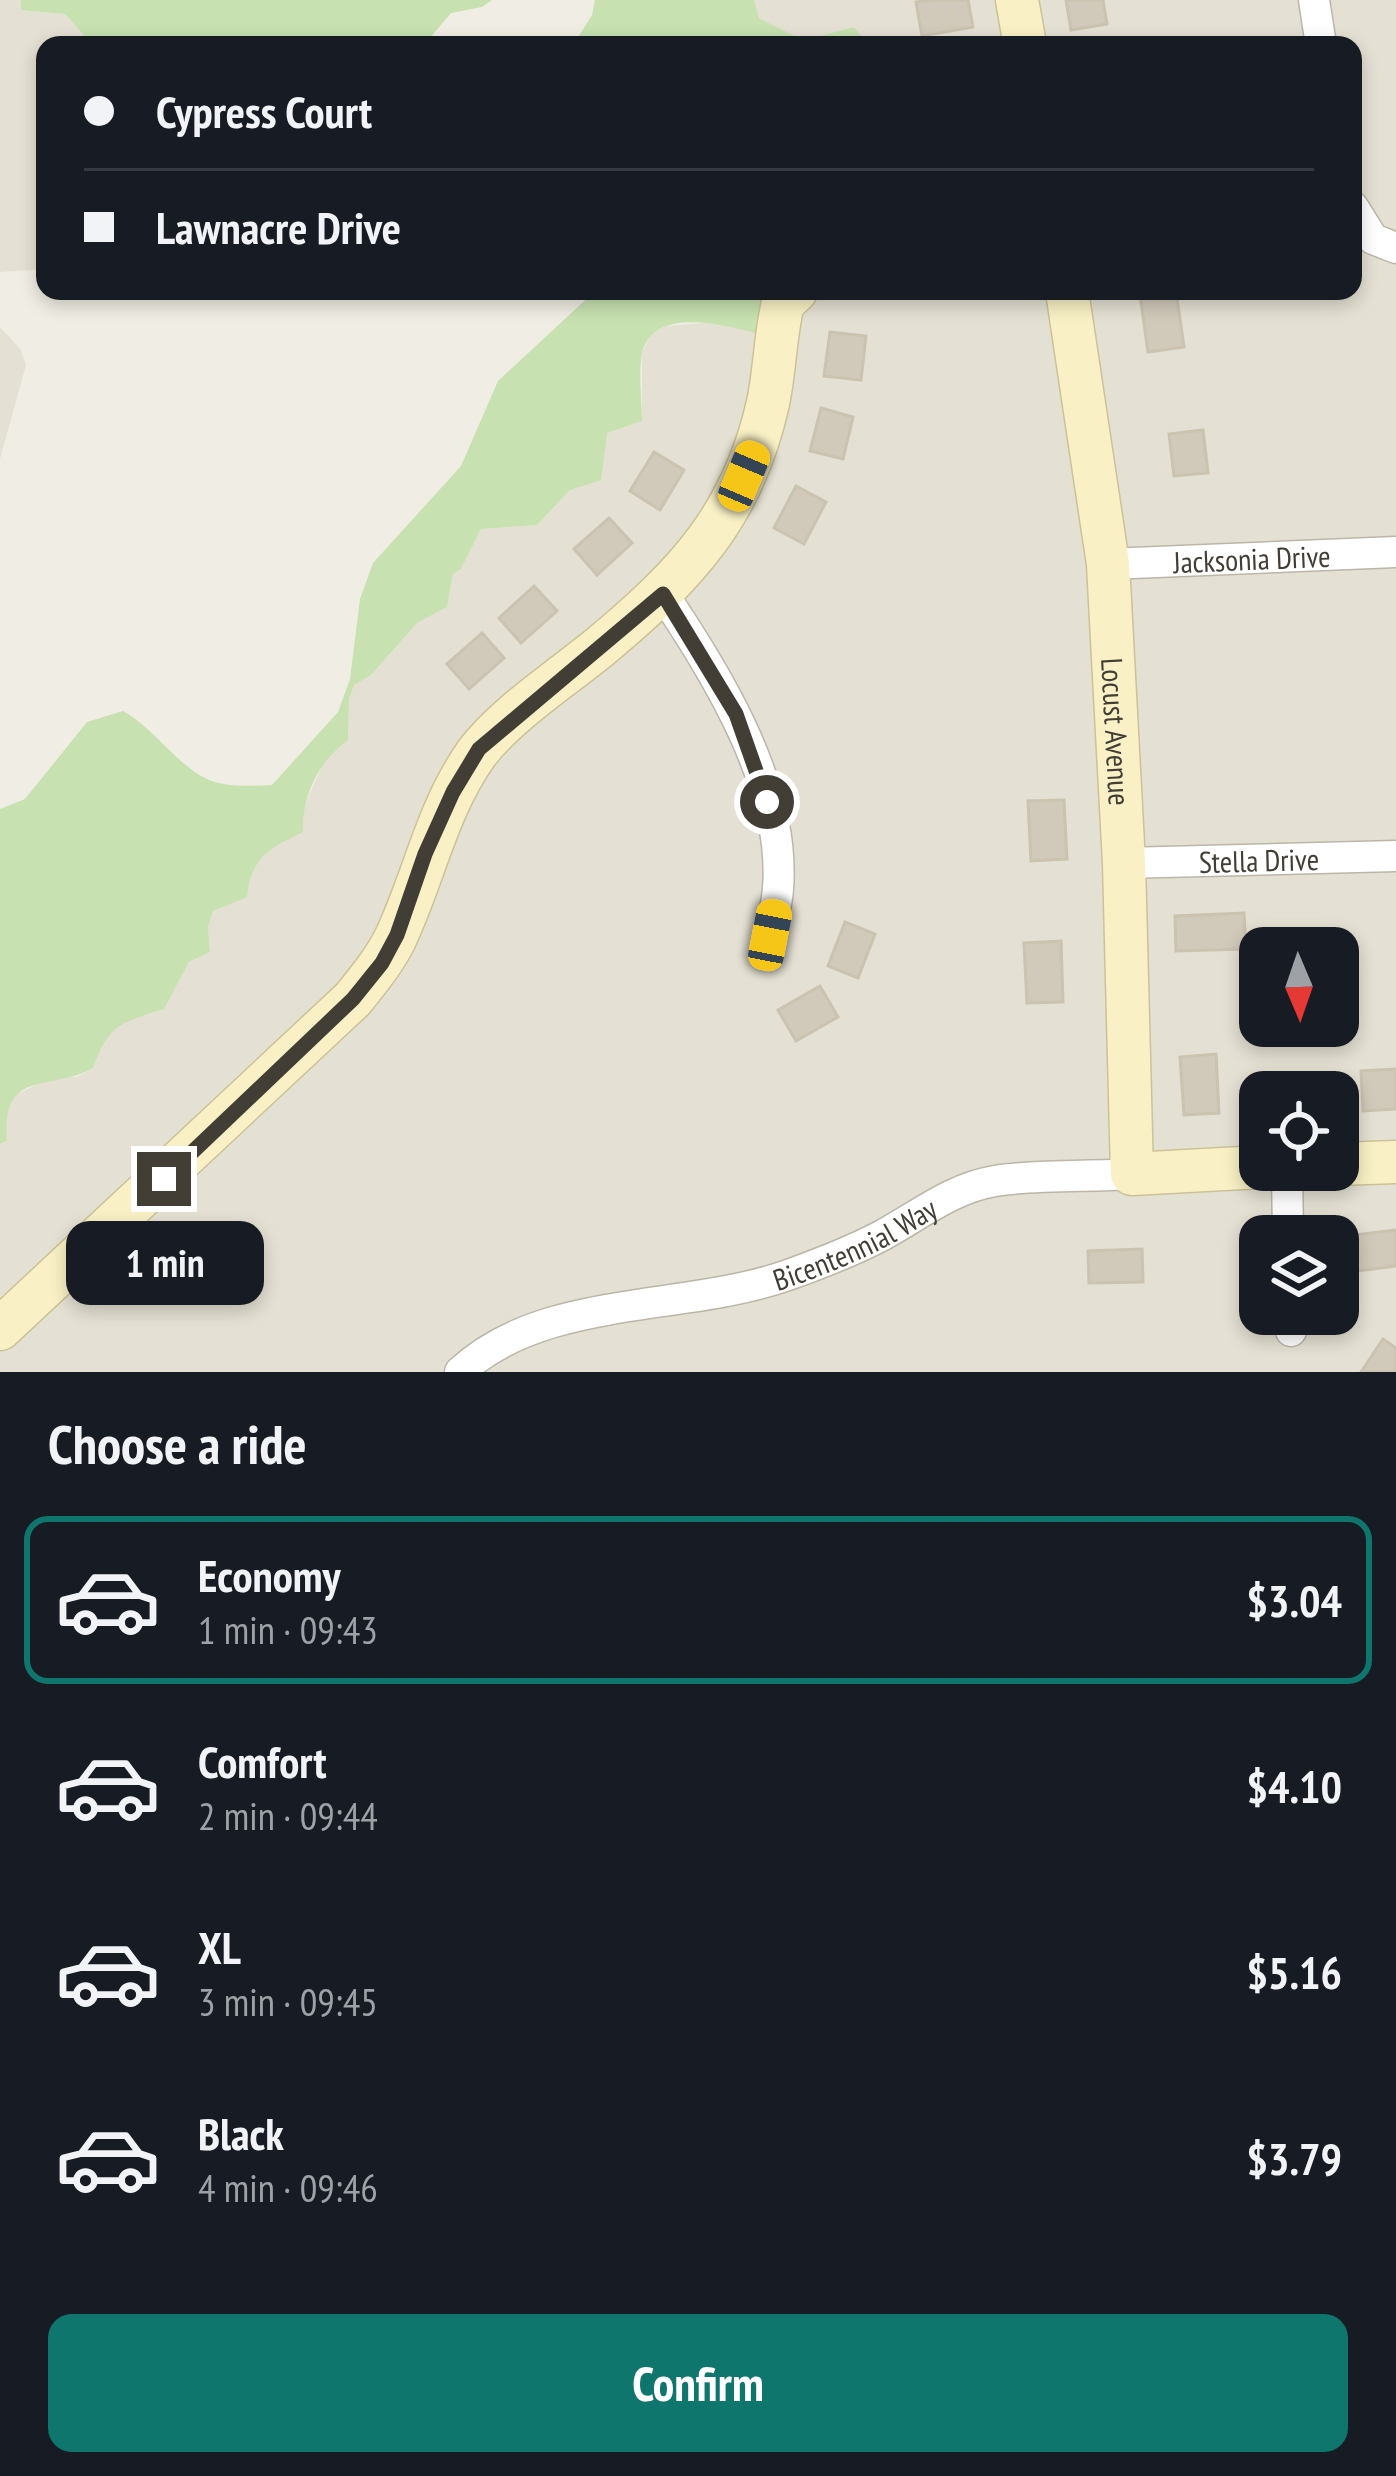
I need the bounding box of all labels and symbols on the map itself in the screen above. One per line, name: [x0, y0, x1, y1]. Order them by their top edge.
car: [713, 436, 775, 516]
street label: Jacksonia Drive: [1171, 535, 1331, 581]
street label: Locust Avenue: [1094, 657, 1140, 806]
route start: [740, 775, 794, 829]
street label: Stella Drive: [1198, 838, 1320, 881]
car: [745, 896, 795, 974]
north arrow: [1239, 927, 1359, 1047]
route end: [137, 1152, 191, 1206]
street label: Bicentennial Way: [768, 1188, 944, 1298]
callout: 1 min: [65, 1221, 263, 1305]

